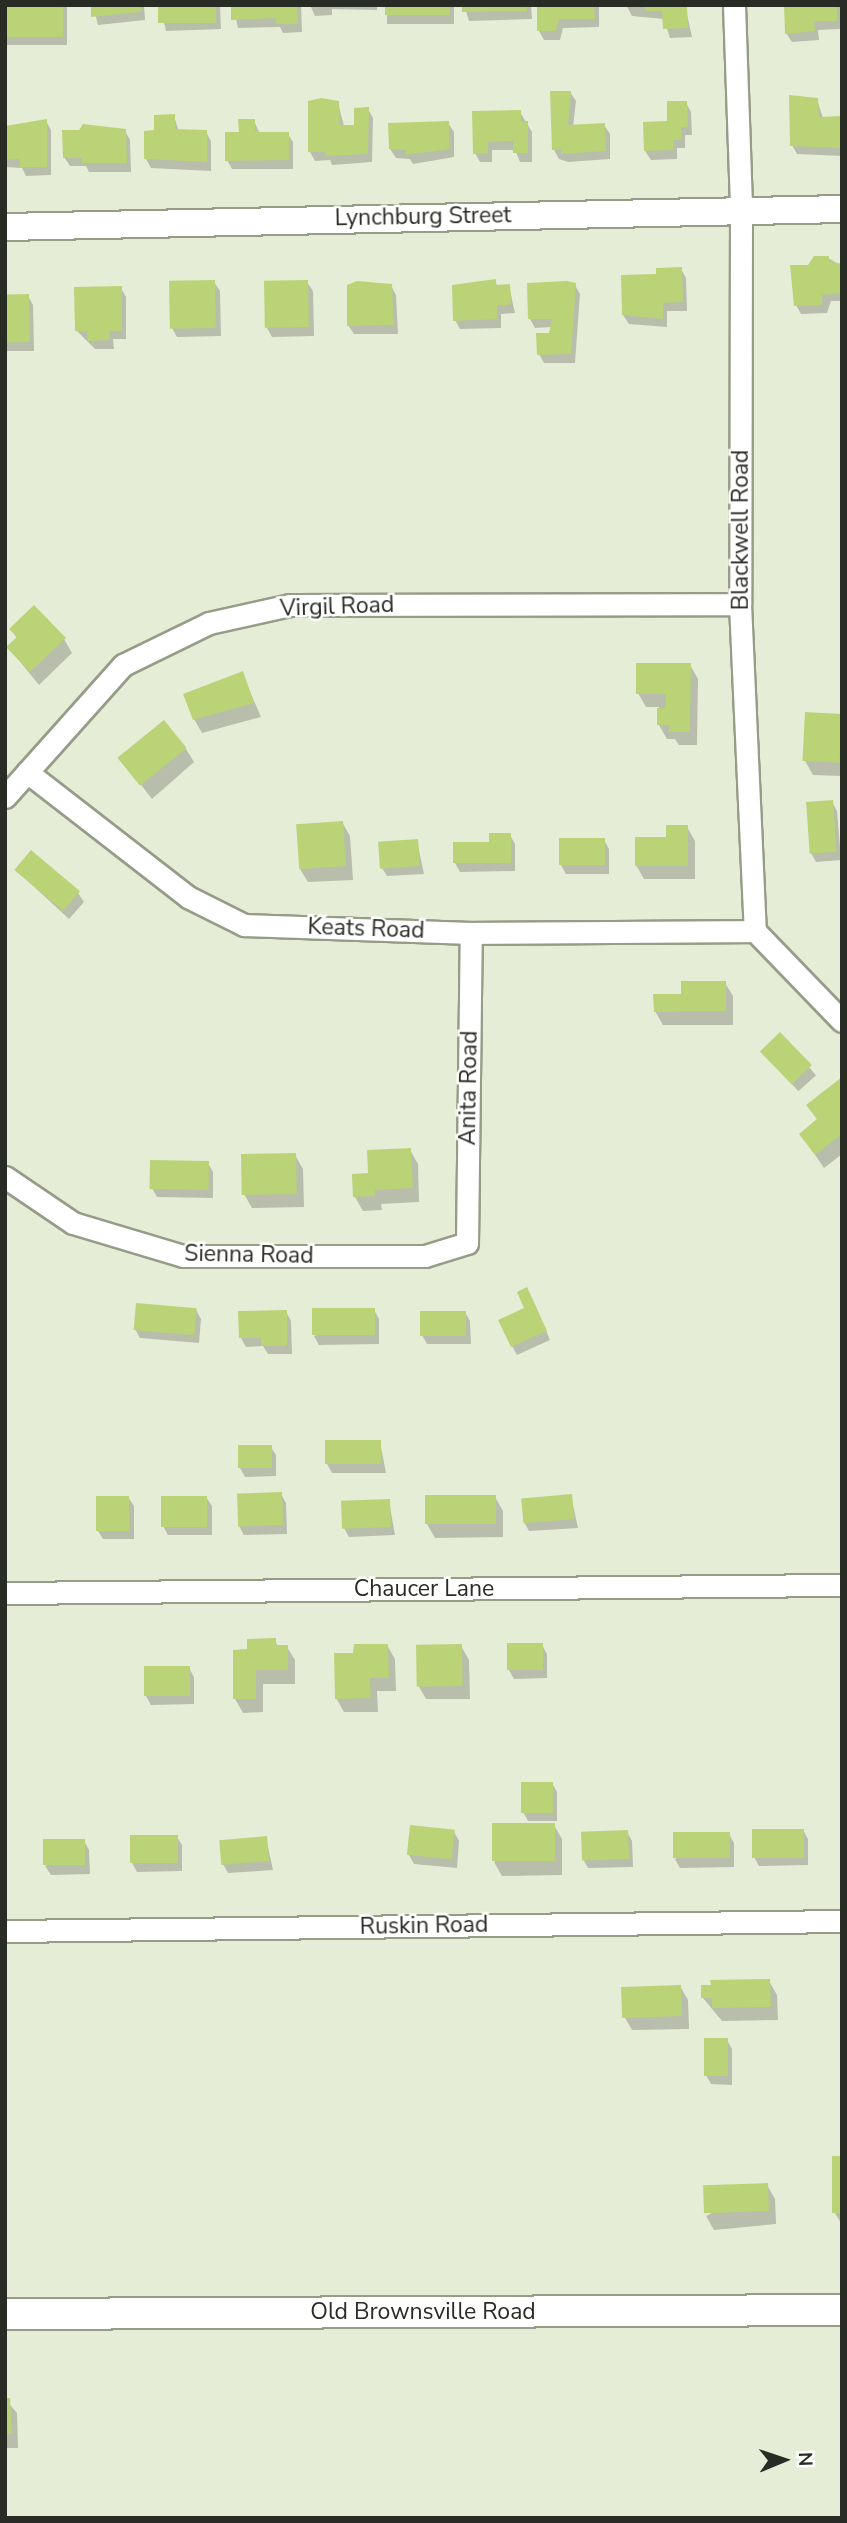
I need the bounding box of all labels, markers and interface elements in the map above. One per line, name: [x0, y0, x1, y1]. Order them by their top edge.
street label: Lynchburg Street: [334, 202, 512, 232]
street label: Blackwell Road: [727, 450, 755, 610]
street label: Virgil Road: [279, 591, 395, 623]
street label: Keats Road: [307, 913, 425, 945]
street label: Anita Road: [454, 1030, 484, 1146]
street label: Sienna Road: [184, 1240, 314, 1270]
street label: Chaucer Lane: [354, 1575, 494, 1603]
street label: Ruskin Road: [359, 1911, 489, 1941]
street label: Old Brownsville Road: [310, 2298, 536, 2326]
north arrow: [749, 2425, 819, 2495]
text: N: [792, 2452, 818, 2467]

